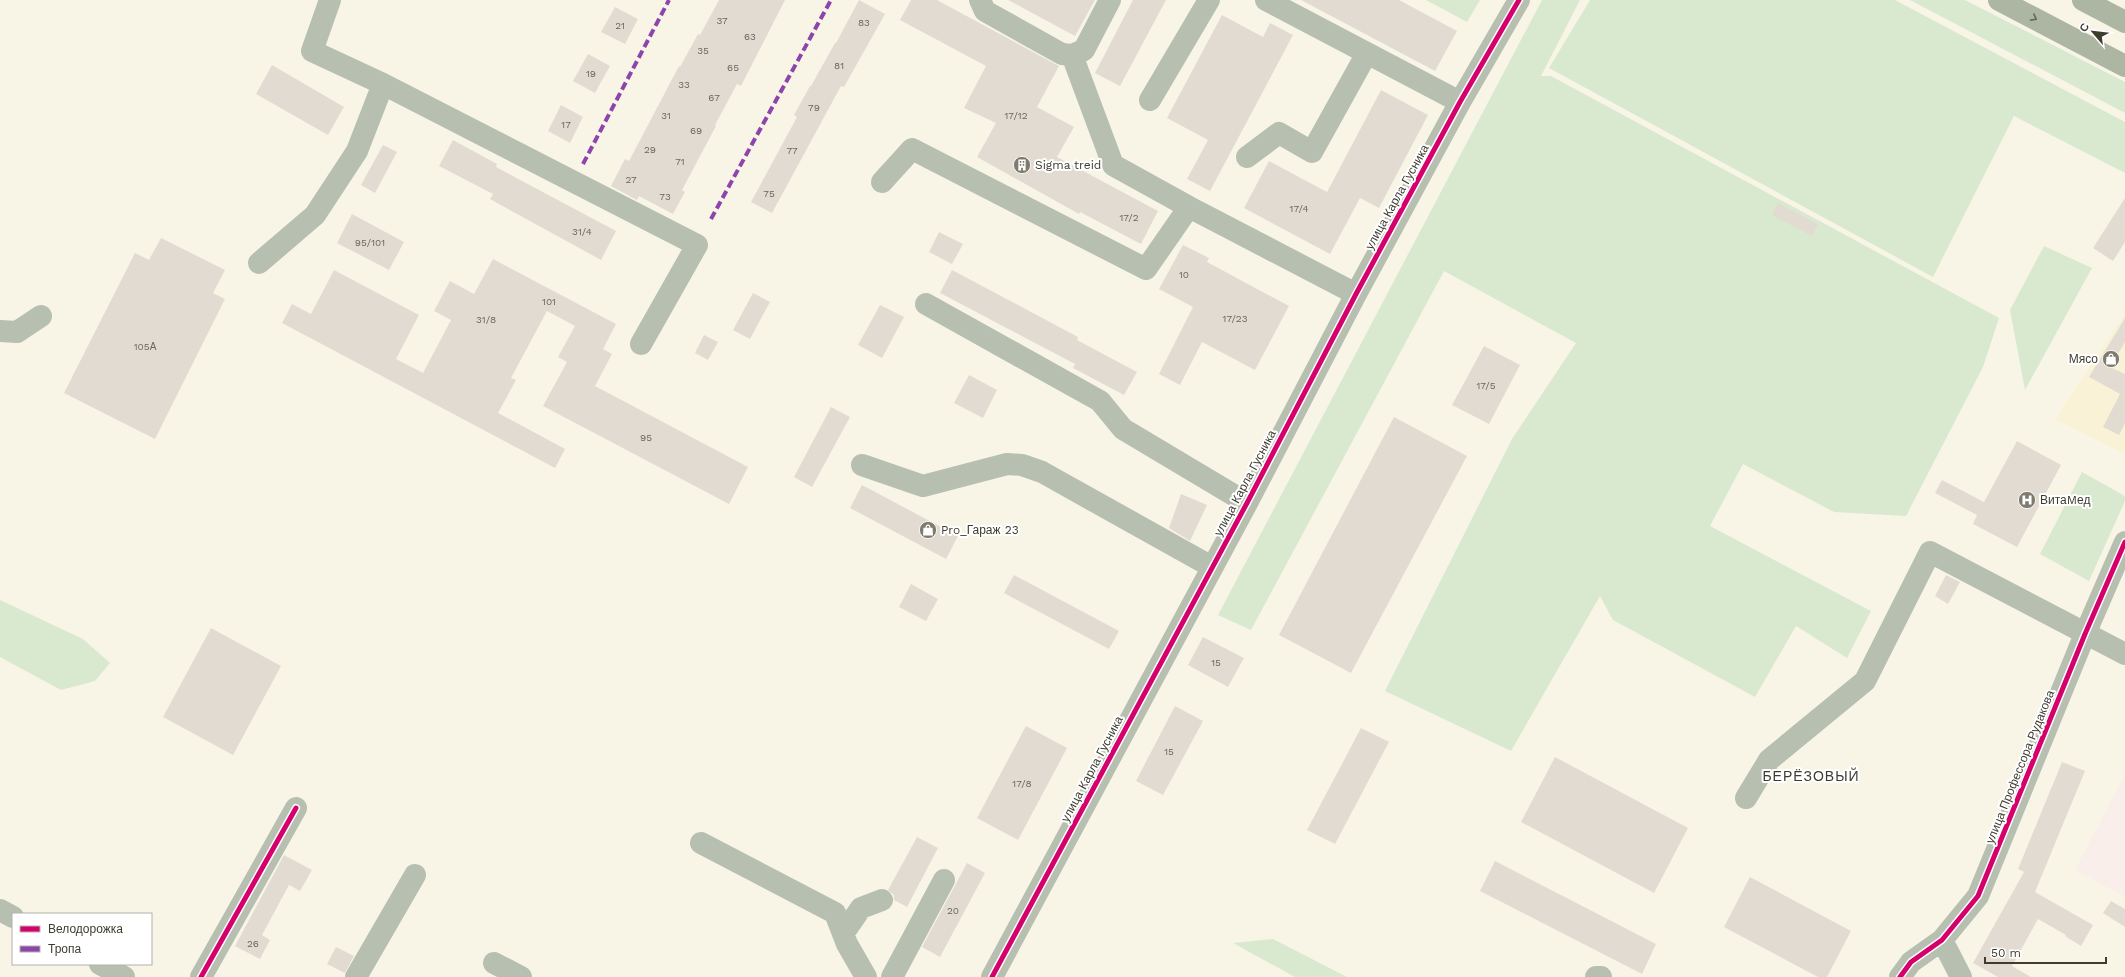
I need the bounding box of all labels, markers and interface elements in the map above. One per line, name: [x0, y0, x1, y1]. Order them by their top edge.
north arrow: [2073, 12, 2113, 52]
one-way arrow: [2030, 13, 2037, 21]
house number: 37: [716, 15, 728, 26]
house number: 83: [858, 17, 870, 28]
house number: 21: [615, 20, 625, 31]
text: С: [2077, 21, 2092, 34]
house number: 63: [744, 31, 756, 42]
house number: 35: [697, 45, 709, 56]
house number: 81: [834, 60, 844, 71]
house number: 65: [727, 62, 739, 73]
house number: 19: [586, 68, 596, 79]
house number: 33: [678, 79, 690, 90]
house number: 67: [708, 92, 720, 103]
house number: 79: [808, 102, 820, 113]
house number: 31: [661, 110, 671, 121]
house number: 17/12: [1004, 110, 1028, 121]
house number: 17: [561, 119, 571, 130]
house number: 69: [690, 125, 702, 136]
street label: улица Карла Гусника: [1362, 142, 1432, 252]
house number: 29: [644, 144, 656, 155]
house number: 77: [786, 145, 798, 156]
building icon: Sigma treid: [1012, 155, 1032, 175]
house number: 71: [675, 156, 685, 167]
place label: Sigma treid: [1035, 158, 1101, 172]
house number: 27: [625, 174, 637, 185]
house number: 75: [763, 188, 775, 199]
house number: 73: [659, 191, 671, 202]
house number: 17/4: [1289, 203, 1309, 214]
house number: 17/2: [1119, 212, 1139, 223]
house number: 31/4: [572, 226, 592, 237]
house number: 95/101: [355, 237, 385, 248]
house number: 10: [1179, 269, 1189, 280]
house number: 101: [542, 296, 556, 307]
house number: 17/23: [1223, 313, 1248, 324]
house number: 31/8: [476, 314, 496, 325]
house number: 105А: [134, 341, 157, 352]
shop icon: Мясо: [2101, 349, 2121, 369]
place label: Мясо: [2069, 352, 2098, 366]
house number: 17/5: [1476, 380, 1496, 391]
street label: улица Карла Гусника: [1211, 427, 1279, 538]
house number: 95: [640, 432, 652, 443]
hospital icon: ВитаMед: [2017, 490, 2037, 510]
place label: ВитаMед: [2040, 493, 2090, 507]
shop icon: Pro_Гараж 23: [918, 520, 938, 540]
place label: Pro_Гараж 23: [941, 523, 1019, 537]
house number: 15: [1211, 657, 1221, 668]
street label: улица Профессора Рудакова: [1983, 688, 2057, 846]
street label: улица Карла Гусника: [1058, 713, 1126, 824]
house number: 15: [1164, 746, 1174, 757]
district label: БЕРЁЗОВЫЙ: [1762, 767, 1860, 784]
house number: 17/8: [1012, 778, 1032, 789]
house number: 20: [947, 905, 959, 916]
legend: [12, 913, 152, 965]
text: Велодорожка: [48, 922, 123, 936]
house number: 26: [247, 938, 259, 949]
scale bar: [1985, 939, 2106, 965]
text: Тропа: [48, 942, 82, 956]
text: 50 m: [1991, 946, 2021, 960]

